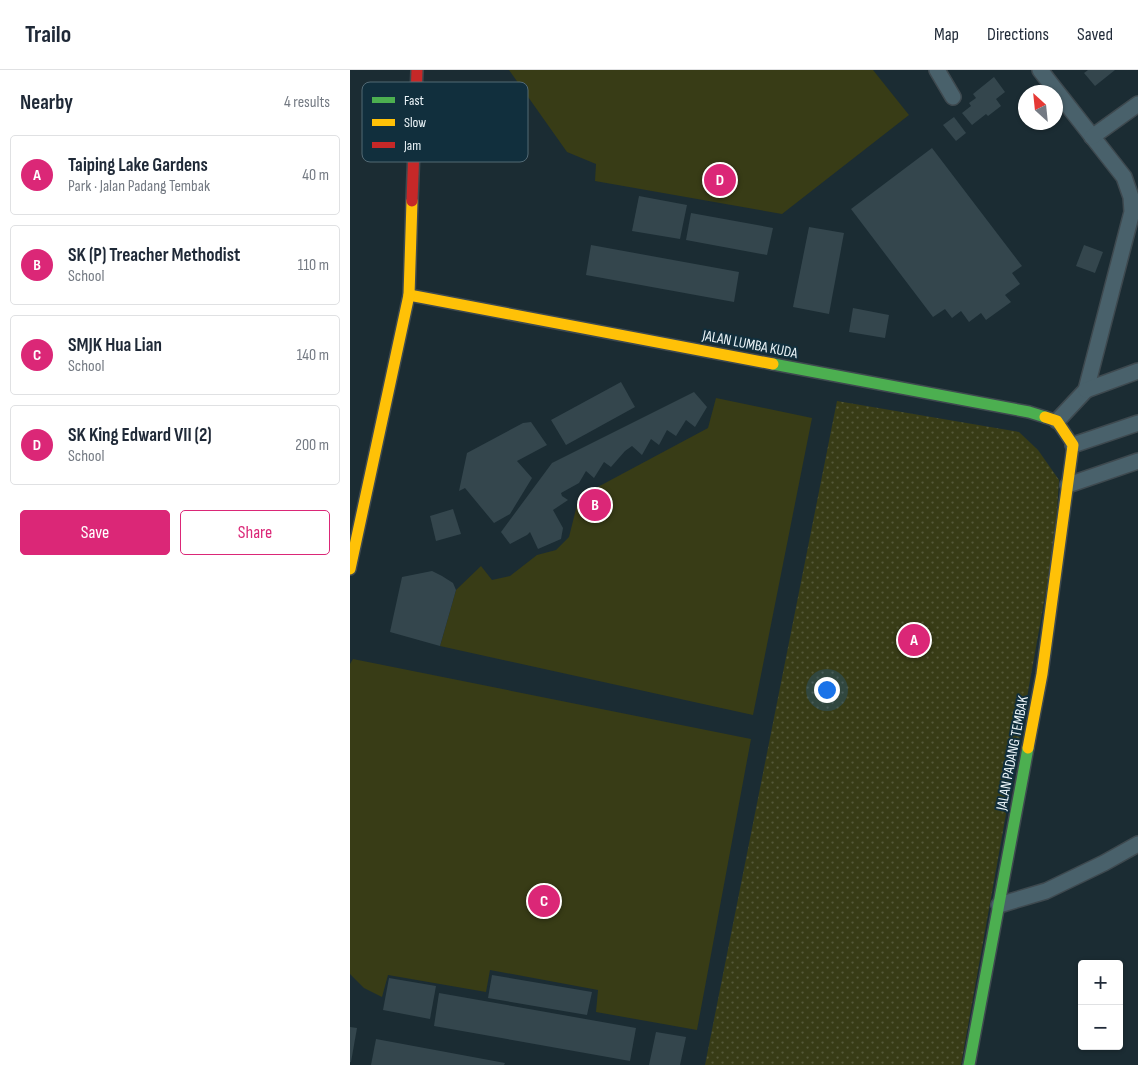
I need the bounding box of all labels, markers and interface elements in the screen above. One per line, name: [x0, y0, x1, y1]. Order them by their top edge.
text: Trailo: [25, 20, 71, 49]
text: Map: [934, 24, 959, 45]
text: Directions: [987, 24, 1049, 45]
text: Saved: [1077, 24, 1113, 45]
legend: [362, 82, 528, 162]
north arrow: [1018, 85, 1063, 130]
text: Nearby: [20, 90, 73, 115]
text: Fast: [404, 92, 424, 109]
text: 4 results: [284, 93, 330, 112]
text: Slow: [404, 114, 426, 131]
text: Jam: [403, 137, 421, 154]
text: Taiping Lake Gardens: [68, 154, 208, 177]
pin: D: [704, 161, 736, 199]
text: A: [33, 166, 41, 185]
text: 40 m: [302, 166, 329, 185]
text: Park · Jalan Padang Tembak: [68, 177, 210, 196]
text: SK (P) Treacher Methodist: [68, 244, 240, 267]
text: B: [33, 256, 41, 275]
text: 110 m: [298, 256, 329, 275]
text: School: [68, 267, 104, 286]
street label: JALAN LUMBA KUDA: [700, 326, 800, 363]
text: SMJK Hua Lian: [68, 334, 162, 357]
text: C: [33, 346, 41, 365]
text: 140 m: [297, 346, 329, 365]
text: School: [68, 357, 104, 376]
text: SK King Edward VII (2): [68, 424, 212, 447]
text: D: [33, 436, 41, 455]
text: 200 m: [295, 436, 329, 455]
text: School: [68, 447, 104, 466]
pin: B: [579, 486, 611, 524]
button: Save: [20, 510, 170, 555]
button: Share: [180, 510, 330, 555]
pin: A: [898, 621, 930, 659]
your location: [814, 677, 840, 703]
street label: JALAN PADANG TEMBAK: [992, 694, 1033, 813]
pin: C: [528, 882, 560, 920]
map controls: [1078, 960, 1123, 1050]
button: +: [1078, 960, 1123, 1005]
button: −: [1078, 1005, 1123, 1050]

